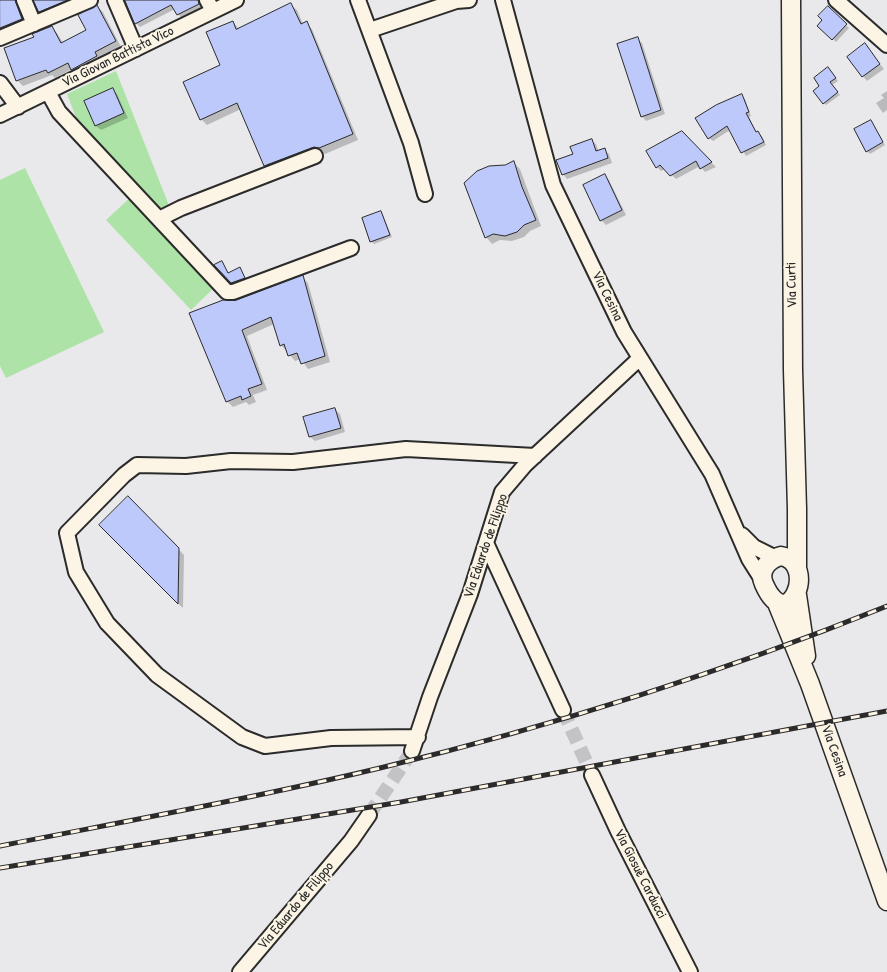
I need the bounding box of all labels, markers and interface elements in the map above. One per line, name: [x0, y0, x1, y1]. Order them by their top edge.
street label: Via Giovan Battista Vico: [59, 23, 177, 91]
street label: Via Curti: [783, 262, 801, 308]
street label: Via Cesina: [588, 268, 626, 324]
street label: Via Eduardo de Filippo: [460, 492, 512, 600]
street label: Via Cesina: [817, 723, 851, 779]
street label: Via Giosuè Carducci: [610, 826, 670, 922]
street label: Via Eduardo de Filippo: [254, 859, 338, 953]

